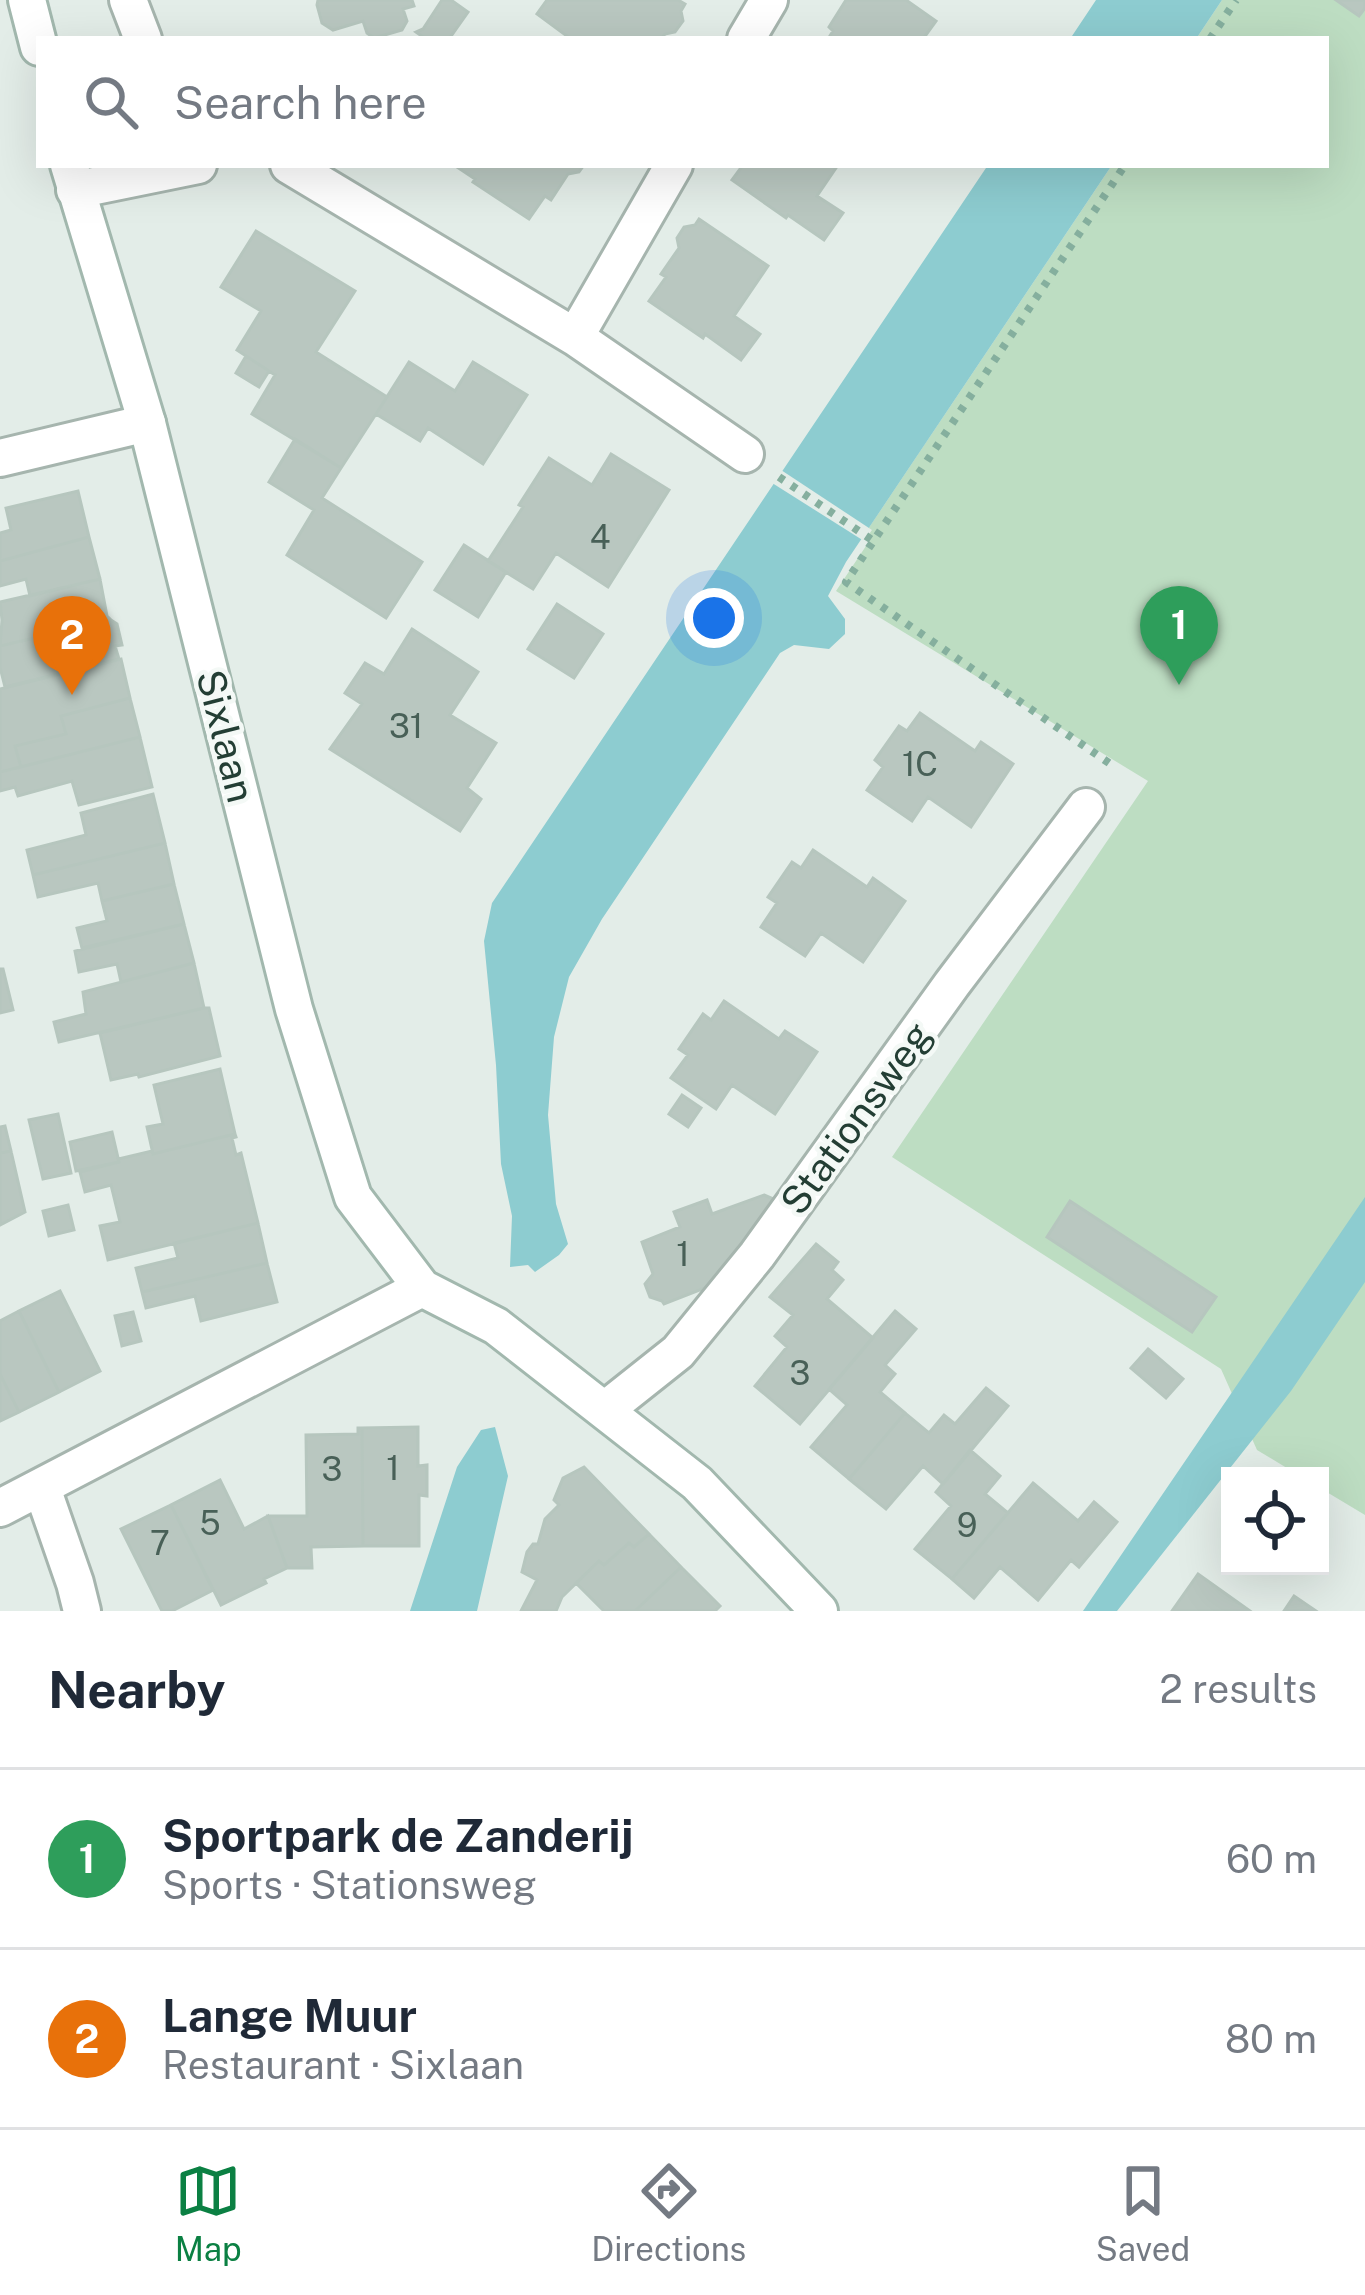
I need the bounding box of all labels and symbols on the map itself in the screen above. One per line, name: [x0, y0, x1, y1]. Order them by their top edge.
house number: 4: [590, 518, 610, 556]
pin: 1: [1140, 586, 1218, 685]
your location: [684, 588, 744, 648]
pin: 2: [33, 596, 111, 695]
street label: Sixlaan: [187, 665, 265, 807]
house number: 31: [389, 707, 423, 745]
house number: 1C: [902, 745, 938, 783]
street label: Stationsweg: [771, 1013, 941, 1223]
house number: 1: [676, 1235, 690, 1273]
house number: 3: [790, 1354, 810, 1392]
house number: 1: [386, 1449, 400, 1487]
house number: 3: [322, 1450, 342, 1488]
house number: 5: [199, 1504, 221, 1542]
house number: 9: [957, 1506, 977, 1544]
house number: 7: [150, 1524, 170, 1562]

